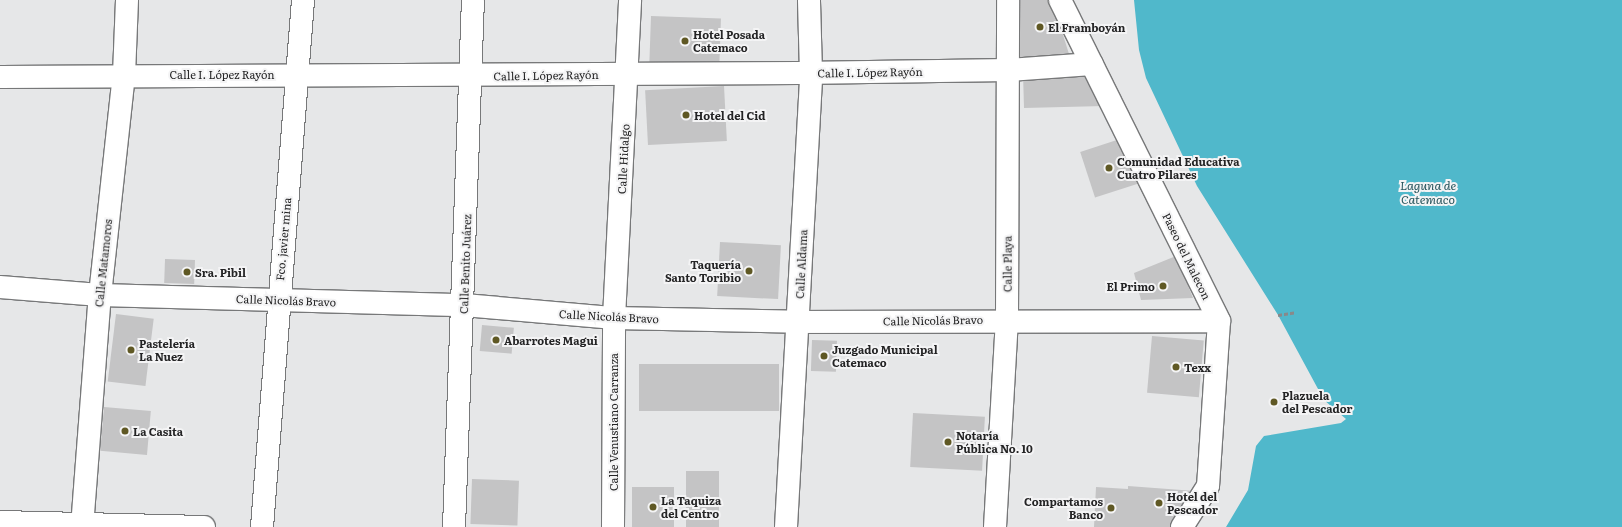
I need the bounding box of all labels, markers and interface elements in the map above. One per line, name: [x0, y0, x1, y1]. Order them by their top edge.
place label: El Framboyán: [1048, 20, 1126, 34]
marker: El Framboyán: [1035, 22, 1045, 32]
place label: Hotel Posada Catemaco: [693, 28, 765, 54]
marker: Hotel Posada Catemaco: [680, 36, 690, 46]
street label: Calle I. López Rayón: [817, 64, 923, 80]
street label: Calle I. López Rayón: [169, 67, 275, 81]
street label: Calle I. López Rayón: [493, 67, 599, 83]
place label: Hotel del Cid: [694, 108, 765, 122]
marker: Hotel del Cid: [681, 110, 691, 120]
street label: Calle Hidalgo: [615, 124, 631, 194]
place label: Comunidad Educativa Cuatro Pilares: [1117, 155, 1240, 181]
marker: Comunidad Educativa Cuatro Pilares: [1104, 163, 1114, 173]
water label: Laguna de Catemaco: [1400, 179, 1456, 207]
street label: Fco. javier mina: [273, 197, 293, 281]
street label: Paseo del Malecon: [1160, 210, 1214, 302]
street label: Calle Benito Juárez: [457, 214, 473, 314]
street label: Calle Matamoros: [92, 218, 114, 308]
street label: Calle Aldama: [793, 229, 809, 299]
street label: Calle Playa: [1000, 236, 1014, 292]
place label: Taquería Santo Toribio: [665, 258, 741, 284]
place label: Sra. Pibil: [195, 265, 246, 279]
marker: Taquería Santo Toribio: [744, 266, 754, 276]
marker: Sra. Pibil: [182, 267, 192, 277]
place label: El Primo: [1107, 279, 1155, 293]
marker: El Primo: [1158, 281, 1168, 291]
street label: Calle Nicolás Bravo: [236, 292, 336, 308]
street label: Calle Nicolás Bravo: [559, 307, 659, 325]
street label: Calle Nicolás Bravo: [883, 313, 983, 327]
place label: Abarrotes Magui: [504, 333, 598, 347]
marker: Abarrotes Magui: [491, 335, 501, 345]
place label: Pastelería La Nuez: [139, 337, 195, 363]
place label: Juzgado Municipal Catemaco: [832, 343, 938, 369]
marker: Pastelería La Nuez: [126, 345, 136, 355]
marker: Juzgado Municipal Catemaco: [819, 351, 829, 361]
street label: Calle Venustiano Carranza: [606, 353, 620, 491]
place label: Texx: [1184, 360, 1211, 374]
marker: Texx: [1171, 362, 1181, 372]
place label: Plazuela del Pescador: [1282, 389, 1352, 415]
marker: Plazuela del Pescador: [1269, 397, 1279, 407]
place label: La Casita: [133, 424, 183, 438]
marker: La Casita: [120, 426, 130, 436]
place label: Notaría Pública No. 10: [956, 429, 1033, 455]
marker: Notaría Pública No. 10: [943, 437, 953, 447]
place label: Hotel del Pescador: [1167, 490, 1218, 516]
place label: La Taquiza del Centro: [661, 494, 721, 520]
place label: Compartamos Banco: [1024, 495, 1103, 521]
marker: Hotel del Pescador: [1154, 498, 1164, 508]
marker: La Taquiza del Centro: [648, 502, 658, 512]
marker: Compartamos Banco: [1106, 503, 1116, 513]

